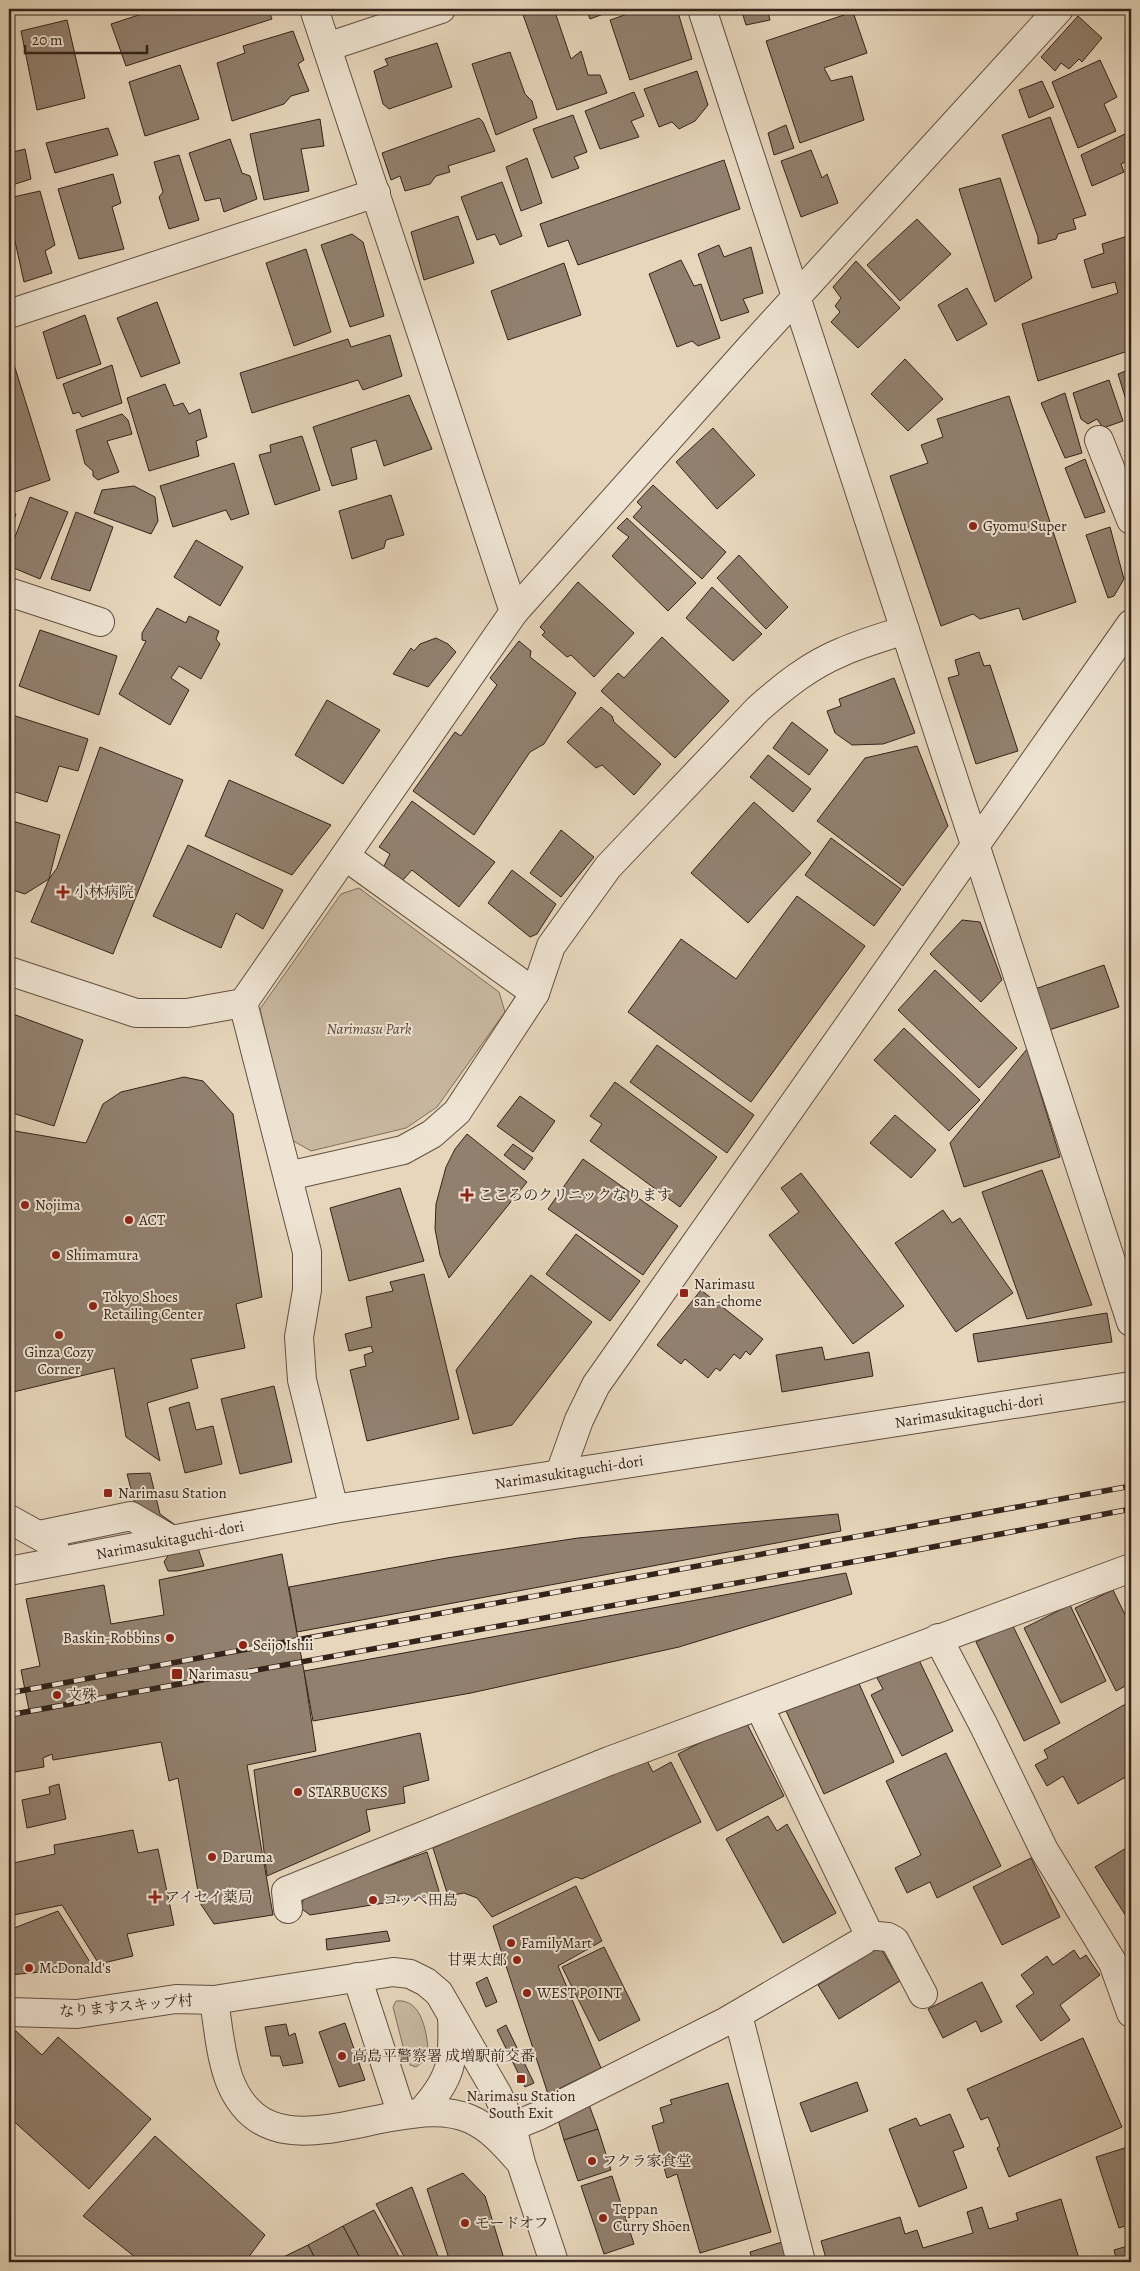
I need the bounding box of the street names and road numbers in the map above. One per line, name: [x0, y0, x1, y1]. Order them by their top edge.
street label: Narimasukitaguchi-dori: [893, 1389, 1045, 1433]
street label: Narimasukitaguchi-dori: [493, 1450, 645, 1494]
street label: Narimasukitaguchi-dori: [94, 1516, 246, 1564]
street label: なりますスキップ村: [58, 1990, 194, 2022]

